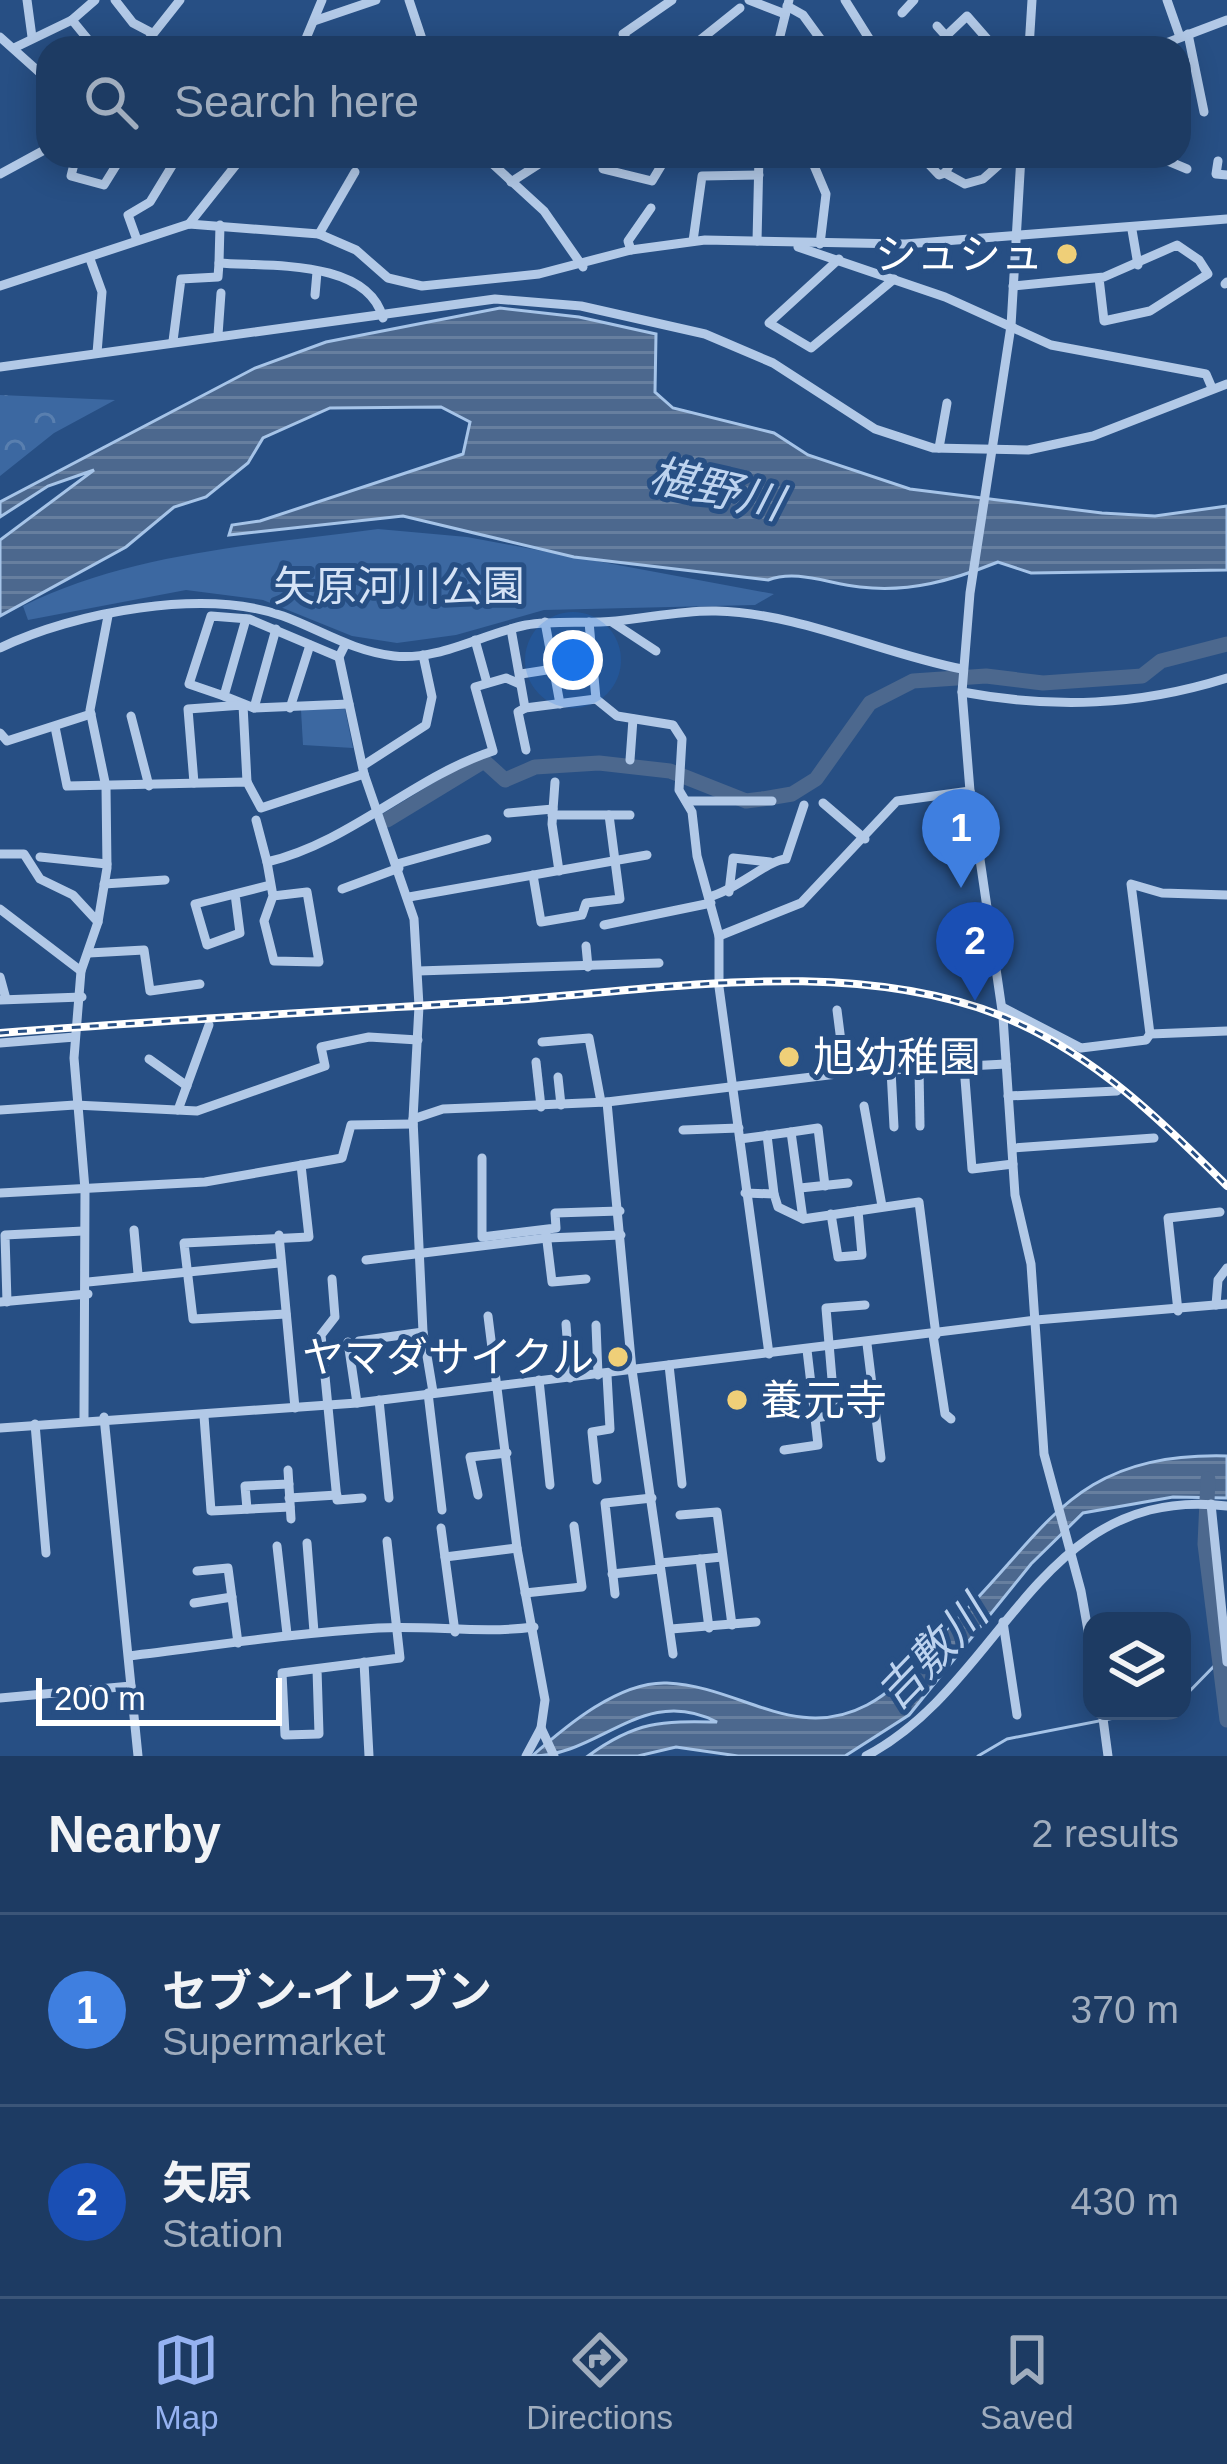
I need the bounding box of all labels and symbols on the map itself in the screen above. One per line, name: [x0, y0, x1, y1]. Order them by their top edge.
place label: シュシュ: [875, 231, 1043, 278]
marker: シュシュ: [1054, 241, 1080, 267]
water label: 椹野川: [644, 449, 791, 530]
park label: 矢原河川公園: [273, 563, 525, 610]
your location: [543, 630, 603, 690]
pin: 1: [922, 789, 1000, 888]
pin: 2: [936, 902, 1014, 1001]
place label: 旭幼稚園: [813, 1034, 981, 1081]
marker: 旭幼稚園: [776, 1044, 802, 1070]
place label: ヤマダサイクル: [302, 1334, 594, 1381]
marker: ヤマダサイクル: [605, 1344, 631, 1370]
place label: 養元寺: [761, 1377, 887, 1424]
marker: 養元寺: [724, 1387, 750, 1413]
water label: 吉敷川: [867, 1584, 1000, 1719]
scale bar: [36, 1672, 282, 1725]

